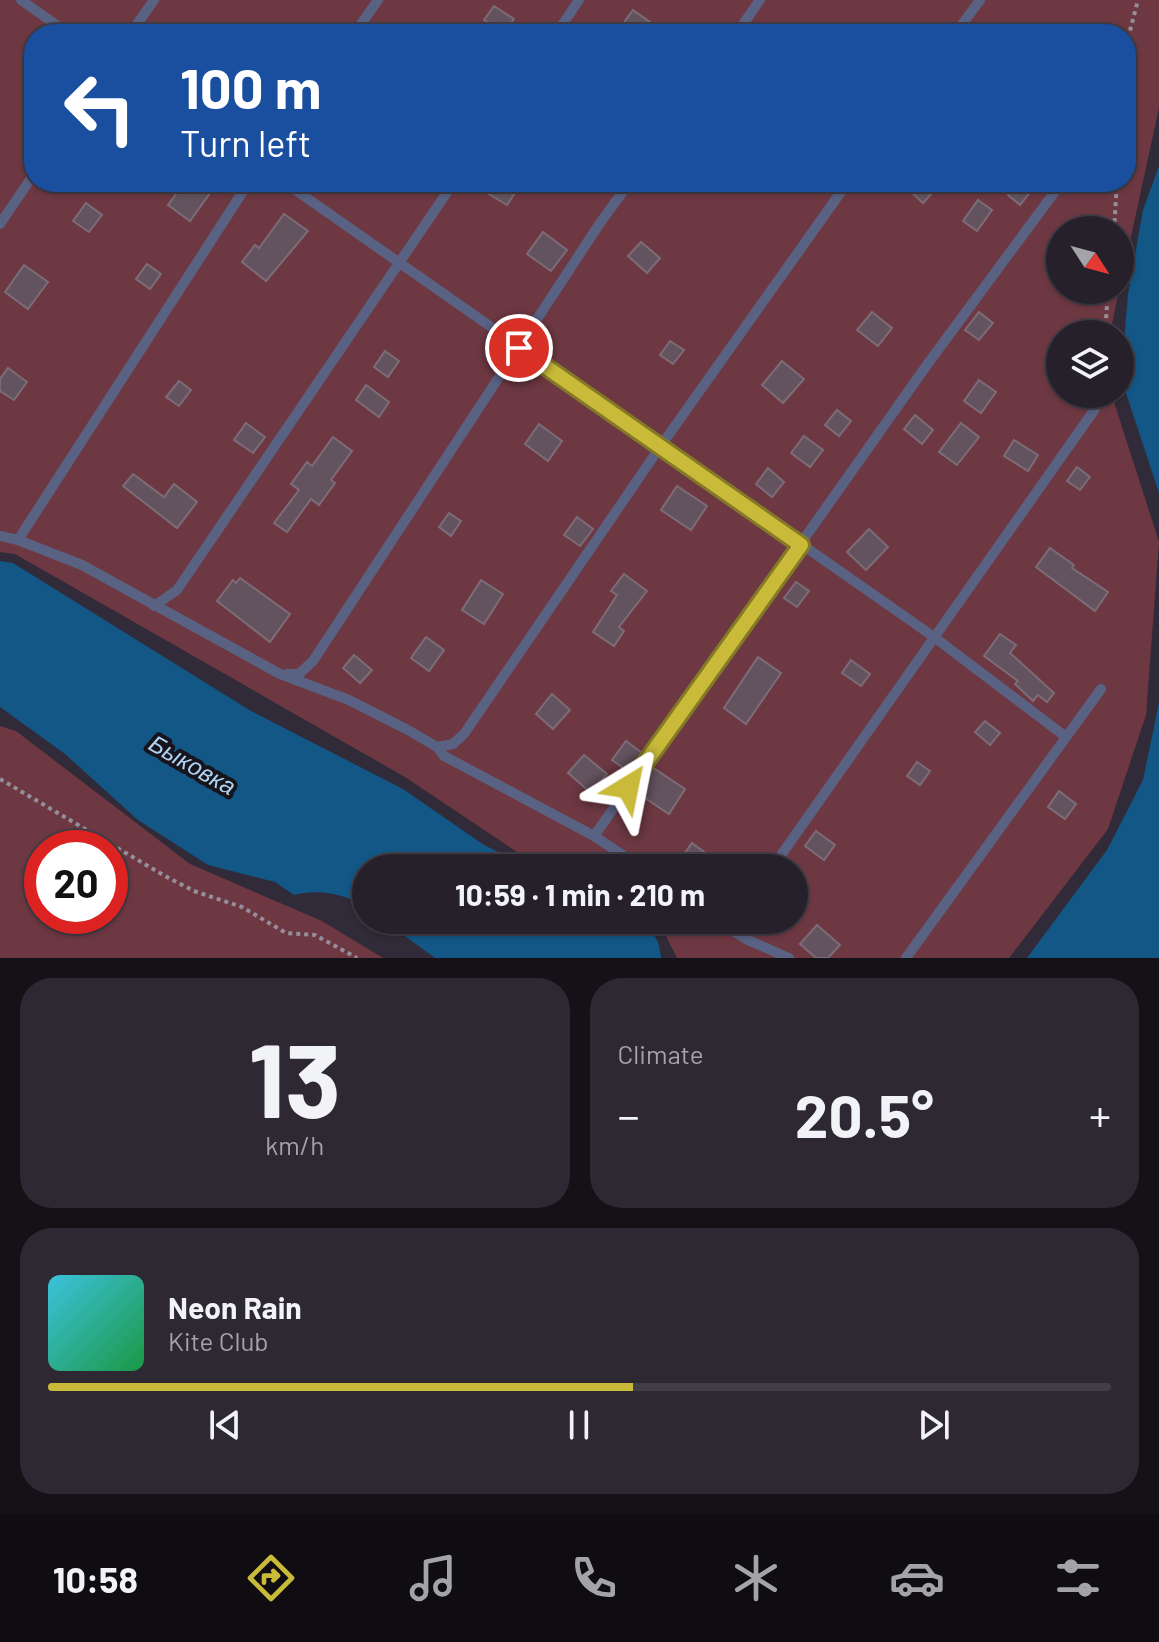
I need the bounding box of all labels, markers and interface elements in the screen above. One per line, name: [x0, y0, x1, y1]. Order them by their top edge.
text: 100 m: [180, 53, 322, 120]
icon: left: [48, 56, 152, 160]
text: Turn left: [180, 121, 311, 164]
north arrow: [1046, 216, 1134, 304]
map controls: [1046, 216, 1134, 408]
pin: [485, 314, 553, 382]
button: layers: [1046, 320, 1134, 408]
icon: arrive: [497, 326, 541, 370]
water label: Быковка: [145, 728, 241, 800]
position arrow: [586, 745, 670, 829]
speed limit sign: 20: [24, 830, 128, 934]
text: 10:59 · 1 min · 210 m: [455, 876, 705, 912]
text: 13: [248, 1014, 341, 1139]
text: Climate: [618, 1038, 704, 1069]
text: 20.5°: [795, 1078, 934, 1150]
text: −: [618, 1088, 640, 1141]
text: +: [1089, 1088, 1111, 1141]
text: km/h: [265, 1129, 324, 1160]
text: Neon Rain: [168, 1289, 302, 1325]
text: Kite Club: [168, 1325, 269, 1356]
icon: previous: [203, 1403, 247, 1447]
icon: pause: [557, 1403, 601, 1447]
icon: next: [912, 1403, 956, 1447]
icon: directions: [243, 1550, 299, 1606]
icon: music: [405, 1550, 461, 1606]
icon: phone: [566, 1550, 622, 1606]
icon: climate: [728, 1550, 784, 1606]
icon: car: [889, 1550, 945, 1606]
icon: filters: [1050, 1550, 1106, 1606]
text: 10:58: [53, 1557, 138, 1600]

